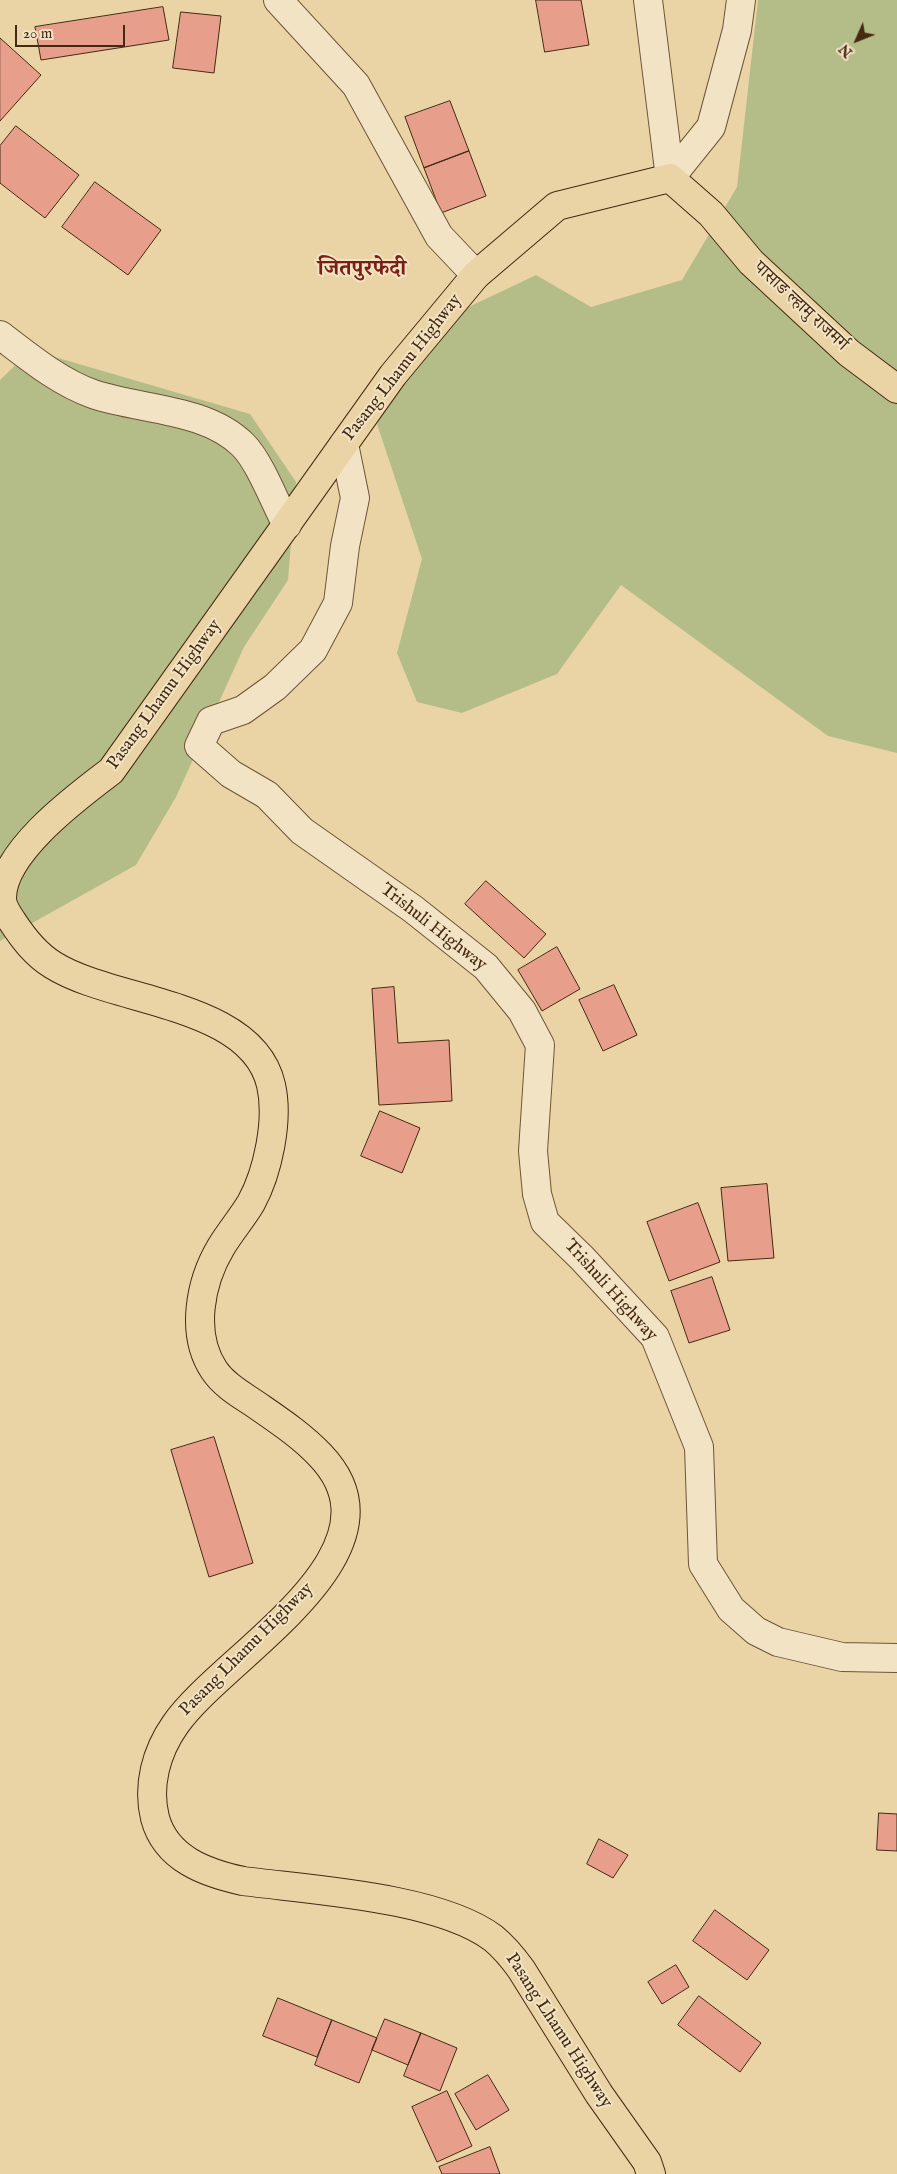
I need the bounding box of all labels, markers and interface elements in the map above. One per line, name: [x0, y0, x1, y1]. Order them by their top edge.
scale bar: [18, 15, 128, 47]
north arrow: [832, 15, 882, 65]
text: 20 m: [23, 24, 52, 43]
text: N: [836, 40, 857, 61]
district label: जितपुरफेदी: [318, 257, 406, 283]
street label: पासाङ ल्हामु राजमर्ग: [748, 258, 852, 356]
street label: Pasang Lhamu Highway: [339, 290, 467, 446]
street label: Pasang Lhamu Highway: [103, 616, 227, 774]
street label: Trishuli Highway: [375, 880, 491, 976]
street label: Trishuli Highway: [559, 1236, 661, 1346]
street label: Pasang Lhamu Highway: [176, 1579, 318, 1721]
street label: Pasang Lhamu Highway: [500, 1950, 616, 2112]

